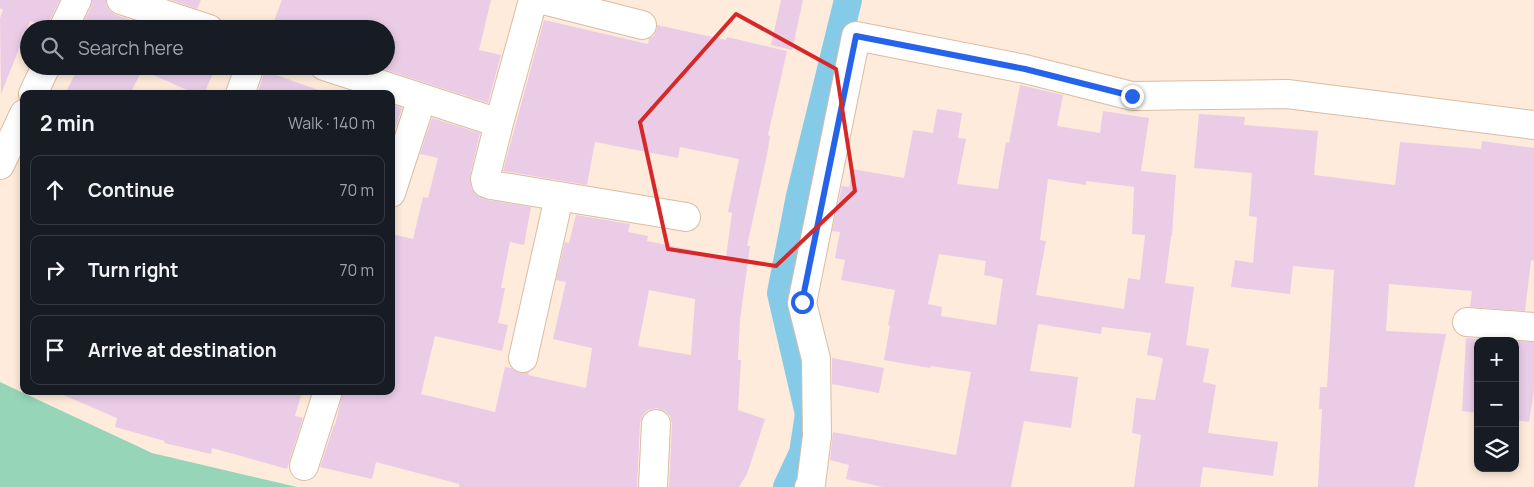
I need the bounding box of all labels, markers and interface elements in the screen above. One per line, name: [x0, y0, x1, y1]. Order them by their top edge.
search box: [20, 20, 395, 75]
icon: search: [38, 34, 66, 62]
text: Search here: [78, 35, 184, 61]
route end: [1121, 85, 1144, 108]
text: 2 min: [40, 109, 95, 137]
text: Walk · 140 m: [288, 112, 375, 134]
icon: ahead: [41, 176, 69, 204]
text: Continue: [88, 177, 174, 203]
text: 70 m: [339, 179, 374, 201]
icon: right: [41, 256, 69, 284]
text: Turn right: [88, 257, 178, 283]
text: 70 m: [339, 259, 374, 281]
route start: [791, 291, 814, 314]
icon: arrive: [41, 336, 69, 364]
text: Arrive at destination: [88, 337, 277, 363]
map controls: [1474, 337, 1519, 472]
button: +: [1474, 337, 1519, 382]
button: −: [1474, 382, 1519, 427]
button: layers: [1474, 427, 1519, 472]

